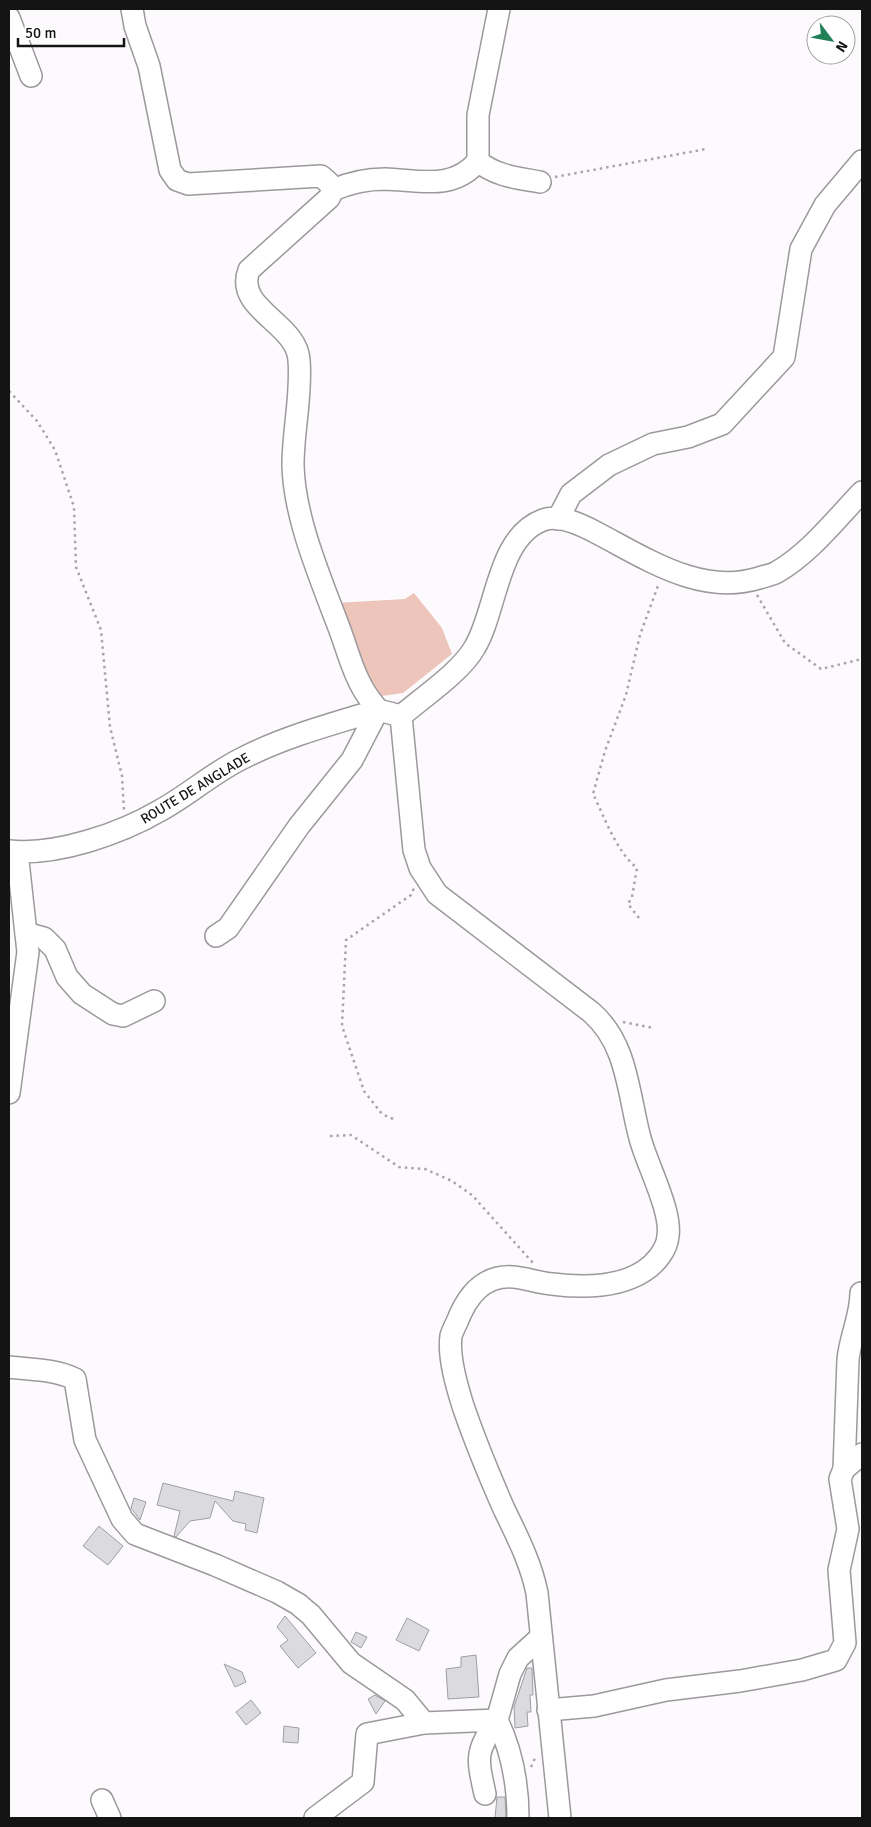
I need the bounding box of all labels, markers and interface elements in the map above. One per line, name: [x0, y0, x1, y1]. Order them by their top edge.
scale bar: [18, 15, 124, 47]
north arrow: [806, 15, 856, 65]
text: 50 m: [25, 24, 56, 42]
text: N: [832, 38, 851, 55]
street label: ROUTE DE ANGLADE: [138, 749, 253, 828]

